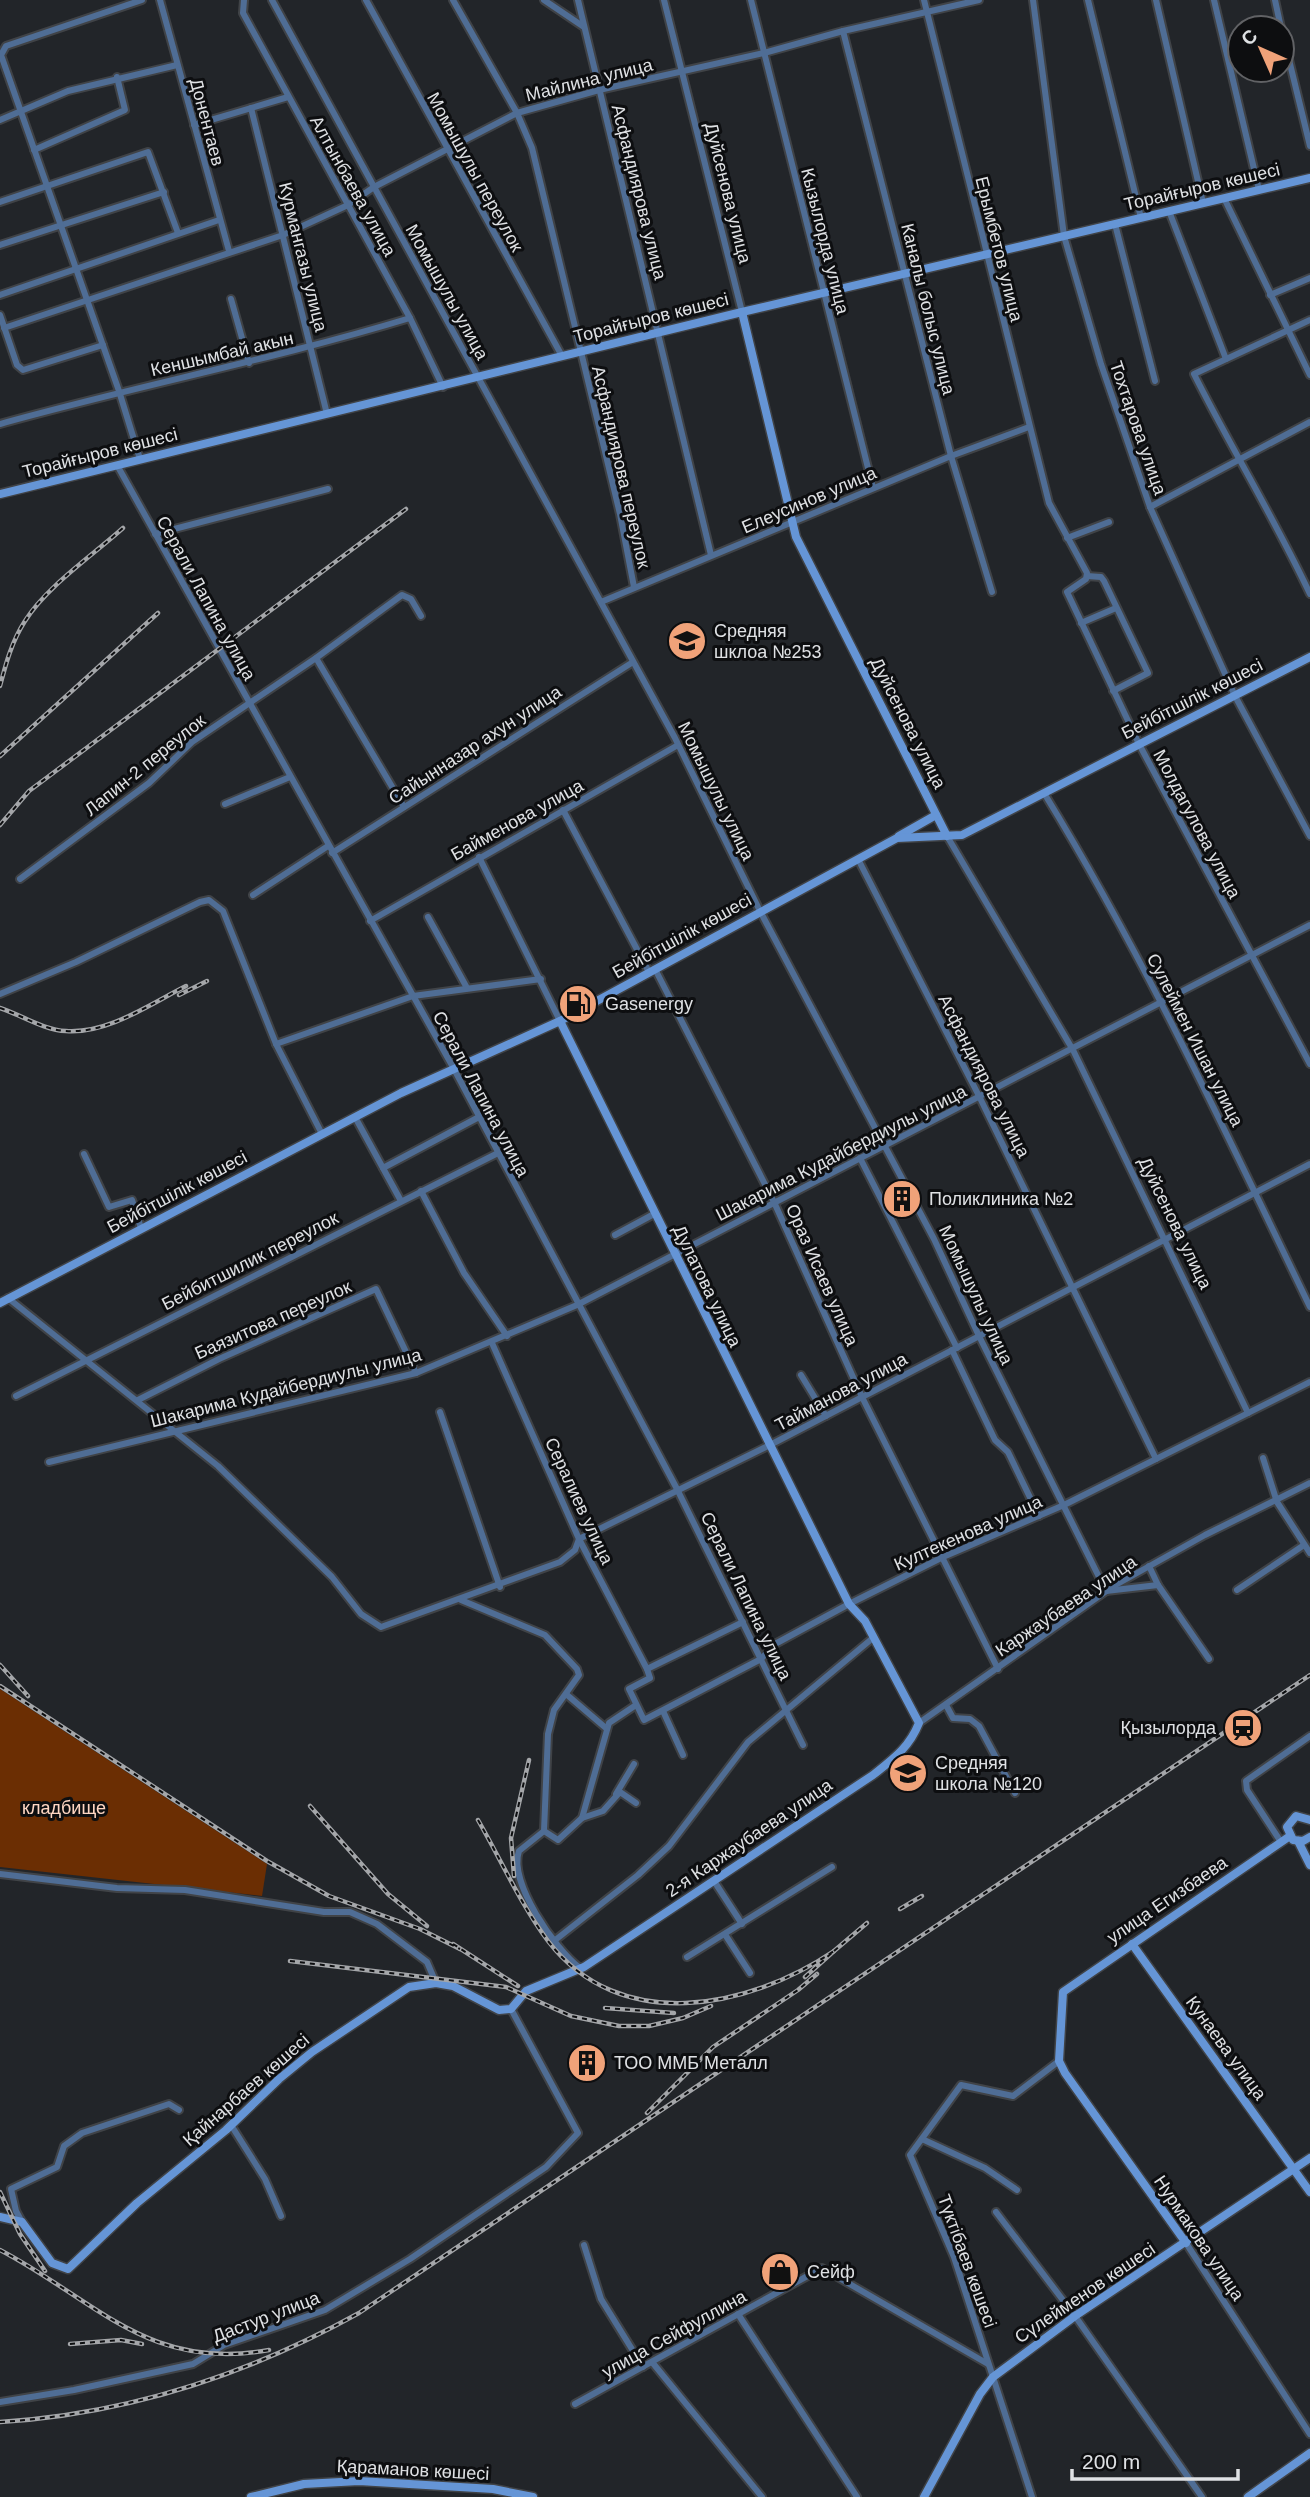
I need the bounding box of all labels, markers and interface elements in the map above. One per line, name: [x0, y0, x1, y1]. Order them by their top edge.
north arrow: [1226, 14, 1296, 84]
text: С: [1237, 25, 1262, 50]
street label: Майлина улица: [523, 54, 656, 105]
street label: Донентаев: [186, 76, 228, 168]
street label: Момышулы переулок: [423, 89, 527, 255]
street label: Асфандиярова улица: [608, 102, 671, 283]
street label: Алтынбаева улица: [306, 112, 400, 261]
street label: Дуйсенова улица: [701, 120, 755, 266]
street label: Торайғыров көшесі: [1122, 159, 1282, 215]
street label: Кызылорда улица: [797, 166, 853, 317]
street label: Ерымбетов улица: [971, 174, 1027, 325]
street label: Курмангазы улица: [275, 180, 331, 335]
street label: Момышулы улица: [402, 221, 493, 364]
street label: Каналы болыс улица: [897, 221, 959, 398]
street label: Торайғыров көшесі: [571, 289, 731, 347]
street label: Кеншымбай акын: [149, 328, 295, 380]
street label: Тохтарова улица: [1106, 358, 1171, 498]
street label: Асфандиярова переулок: [588, 364, 654, 570]
street label: Торайғыров көшесі: [20, 424, 180, 482]
street label: Елеусинов улица: [739, 462, 880, 537]
street label: Серали Лапина улица: [152, 512, 260, 684]
school or university icon: Средняя шклоа №253: [666, 620, 708, 662]
place label: Средняя шклоа №253: [714, 621, 822, 662]
street label: Дуйсенова улица: [866, 654, 950, 793]
street label: Бейбітшілік көшесі: [1118, 655, 1266, 743]
street label: Сайынназар ахун улица: [385, 681, 566, 808]
street label: Лапин-2 переулок: [81, 710, 209, 820]
street label: Момышулы улица: [674, 719, 759, 864]
street label: Молдагулова улица: [1149, 746, 1245, 903]
street label: Байменова улица: [447, 775, 587, 865]
street label: Бейбітшілік көшесі: [609, 890, 755, 982]
street label: Сулеймен Ишан улица: [1143, 950, 1248, 1131]
fuel station icon: Gasenergy: [557, 983, 599, 1025]
street label: Асфандиярова улица: [934, 991, 1034, 1162]
place label: Gasenergy: [605, 994, 693, 1014]
street label: Серали Лапина улица: [429, 1008, 534, 1181]
street label: Шакарима Кудайбердиулы улица: [712, 1080, 970, 1225]
street label: Бейбітшілік көшесі: [104, 1147, 250, 1237]
street label: Дуйсенова улица: [1134, 1154, 1216, 1293]
building icon: Поликлиника №2: [881, 1178, 923, 1220]
place label: Поликлиника №2: [929, 1189, 1073, 1209]
street label: Ораз Исаев улица: [782, 1201, 863, 1350]
street label: Бейбитшилик переулок: [159, 1208, 342, 1314]
street label: Дулатова улица: [669, 1222, 746, 1351]
street label: Момышулы улица: [935, 1222, 1017, 1369]
street label: Баязитова переулок: [192, 1276, 354, 1364]
street label: Шакарима Кудайбердиулы улица: [148, 1344, 424, 1431]
street label: Тайманова улица: [772, 1348, 911, 1435]
street label: Сералиев улица: [541, 1434, 618, 1568]
street label: Култекенова улица: [891, 1491, 1046, 1575]
street label: Серали Лапина улица: [697, 1509, 796, 1684]
street label: Каржаубаева улица: [992, 1551, 1141, 1661]
station icon: Қызылорда: [1222, 1707, 1264, 1749]
place label: Қызылорда: [1121, 1718, 1217, 1738]
school or university icon: Средняя школа №120: [887, 1752, 929, 1794]
place label: Средняя школа №120: [935, 1753, 1042, 1794]
street label: 2-я Каржаубаева улица: [662, 1774, 837, 1901]
park label: кладбище: [22, 1798, 106, 1818]
street label: улица Егизбаева: [1103, 1852, 1232, 1948]
street label: Кунаева улица: [1182, 1992, 1271, 2105]
street label: Қайнарбаев көшесі: [179, 2030, 313, 2150]
building icon: ТОО ММБ Металл: [566, 2042, 608, 2084]
place label: ТОО ММБ Металл: [614, 2053, 768, 2073]
street label: Нурмакова улица: [1150, 2172, 1249, 2305]
street label: Түктібаев көшесі: [934, 2192, 1000, 2330]
street label: Сүлейменов көшесі: [1011, 2239, 1159, 2347]
shop icon: Сейф: [759, 2251, 801, 2293]
place label: Сейф: [807, 2262, 855, 2282]
street label: улица Сейфуллина: [598, 2286, 750, 2382]
street label: Дастур улица: [210, 2287, 323, 2347]
scale bar: [1072, 2438, 1238, 2482]
text: 200 m: [1082, 2450, 1140, 2473]
street label: Қараманов көшесі: [336, 2456, 490, 2484]

